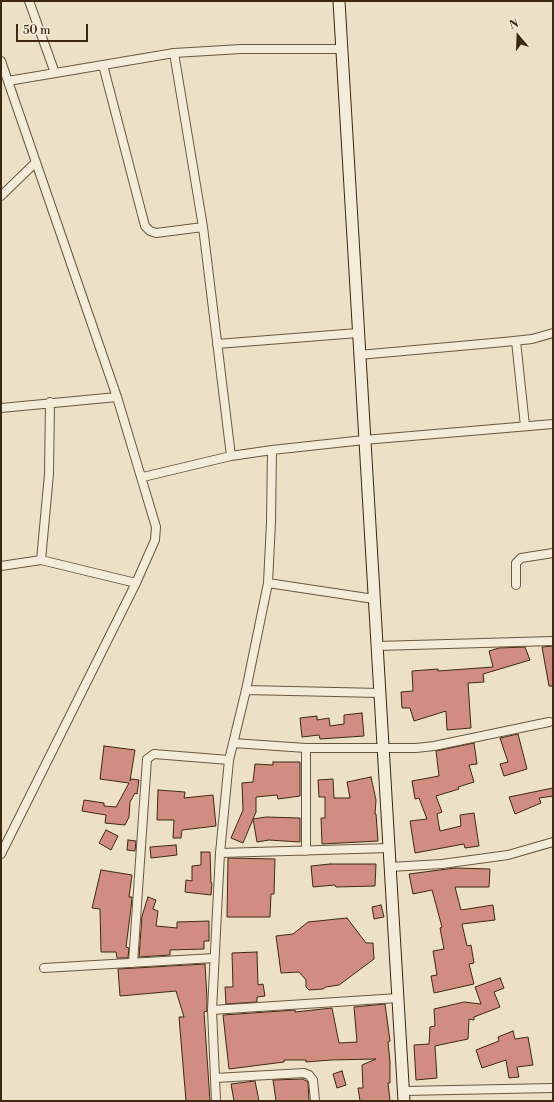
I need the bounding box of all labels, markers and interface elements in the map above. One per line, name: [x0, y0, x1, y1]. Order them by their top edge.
scale bar: [18, 16, 90, 42]
north arrow: [498, 16, 538, 56]
text: N: [508, 17, 520, 33]
text: 50 m: [23, 23, 51, 38]

